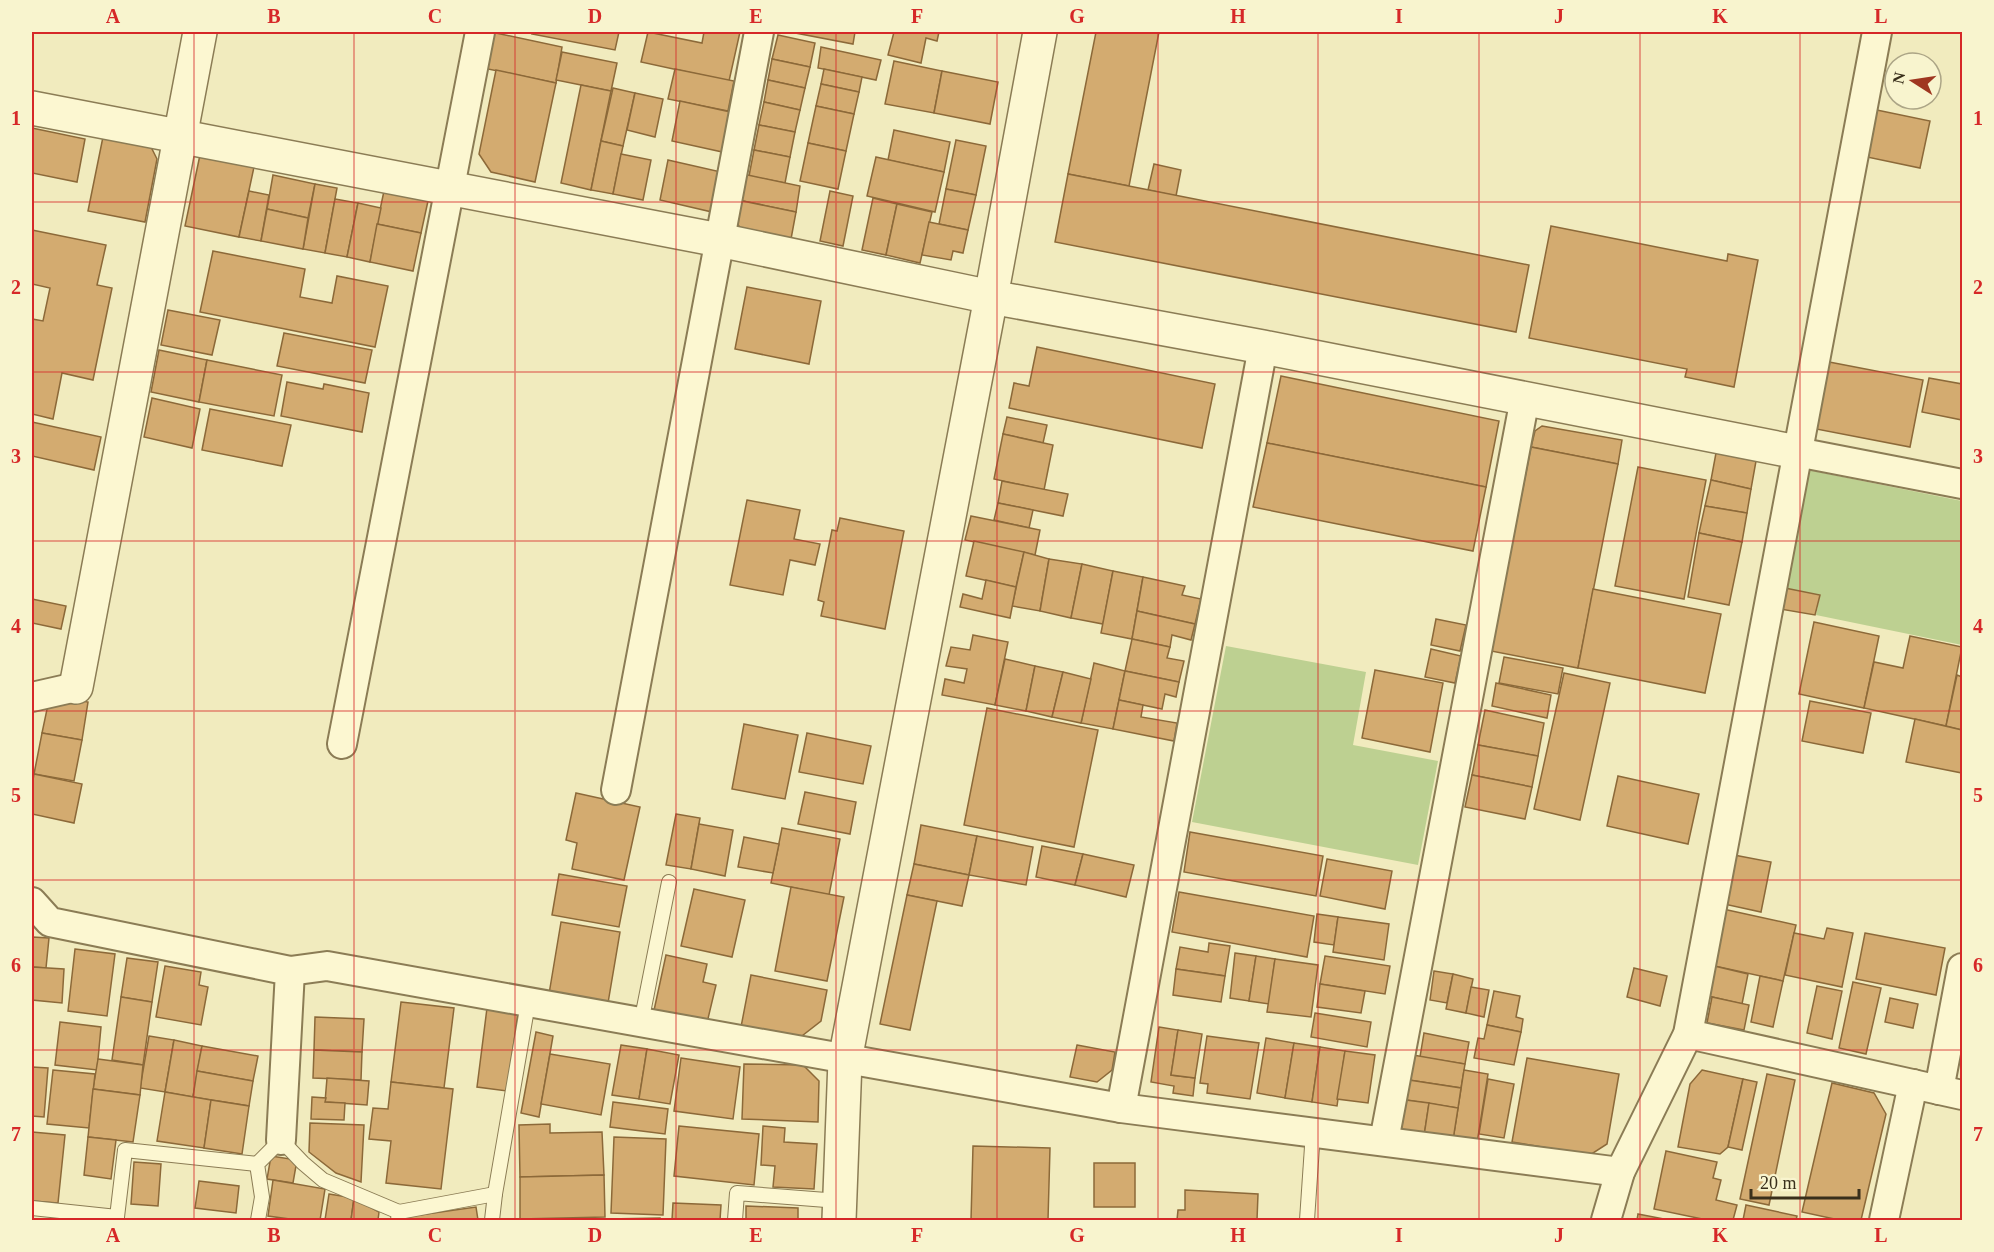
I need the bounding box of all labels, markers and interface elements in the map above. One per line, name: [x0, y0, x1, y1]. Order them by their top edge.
text: A: [106, 5, 121, 27]
text: B: [267, 5, 281, 27]
text: C: [428, 5, 442, 27]
text: D: [588, 5, 602, 27]
text: E: [749, 5, 763, 27]
text: F: [911, 5, 923, 27]
text: G: [1069, 5, 1085, 27]
text: H: [1230, 5, 1246, 27]
text: I: [1395, 5, 1403, 27]
text: J: [1554, 5, 1564, 27]
text: K: [1712, 5, 1728, 27]
text: L: [1874, 5, 1888, 27]
north arrow: [1883, 51, 1943, 111]
text: N: [1889, 70, 1908, 85]
text: 1: [11, 107, 21, 129]
text: 1: [1973, 107, 1983, 129]
text: 2: [11, 276, 21, 298]
text: 2: [1973, 276, 1983, 298]
text: 3: [11, 445, 21, 467]
text: 3: [1973, 445, 1983, 467]
text: 4: [11, 615, 21, 637]
text: 4: [1973, 615, 1983, 637]
text: 5: [11, 784, 21, 806]
text: 5: [1973, 784, 1983, 806]
text: 6: [11, 954, 21, 976]
text: 6: [1973, 954, 1983, 976]
text: 7: [11, 1123, 21, 1145]
text: 7: [1973, 1123, 1983, 1145]
scale bar: [1751, 1162, 1859, 1200]
text: 20 m: [1760, 1173, 1797, 1193]
text: A: [106, 1224, 121, 1246]
text: B: [267, 1224, 281, 1246]
text: C: [428, 1224, 442, 1246]
text: D: [588, 1224, 602, 1246]
text: E: [749, 1224, 763, 1246]
text: F: [911, 1224, 923, 1246]
text: G: [1069, 1224, 1085, 1246]
text: H: [1230, 1224, 1246, 1246]
text: I: [1395, 1224, 1403, 1246]
text: J: [1554, 1224, 1564, 1246]
text: K: [1712, 1224, 1728, 1246]
text: L: [1874, 1224, 1888, 1246]

